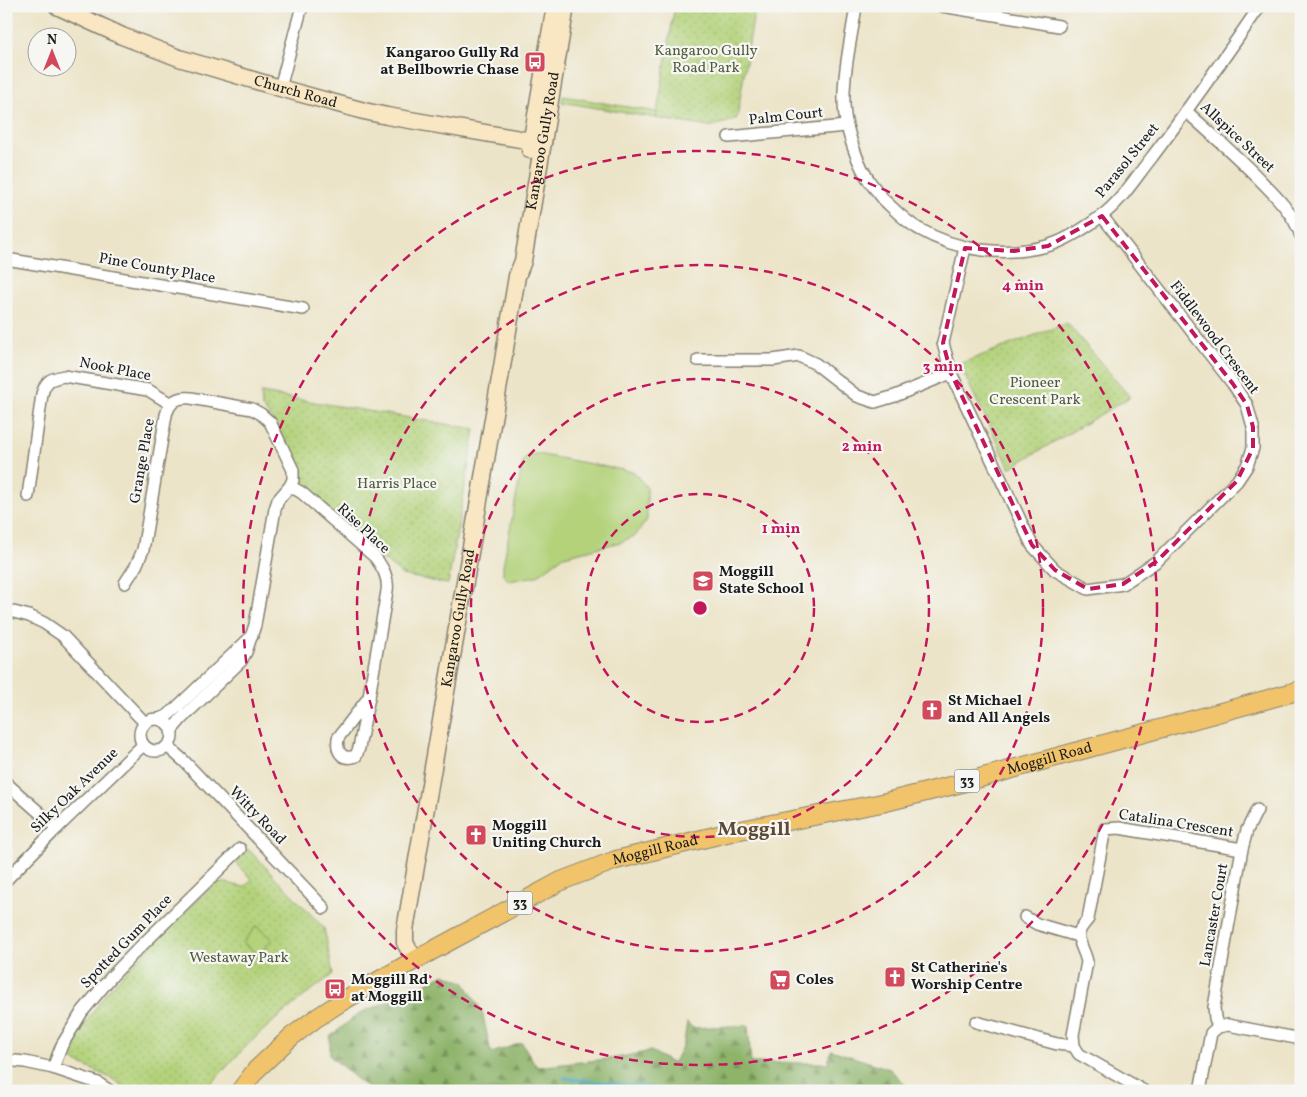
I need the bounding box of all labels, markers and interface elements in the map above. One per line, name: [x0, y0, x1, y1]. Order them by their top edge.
north arrow: [28, 28, 78, 78]
text: N: [47, 31, 57, 50]
park label: Kangaroo Gully Road Park: [654, 41, 758, 79]
place label: Kangaroo Gully Rd at Bellbowrie Chase: [380, 43, 519, 81]
bus stop icon: Kangaroo Gully Rd at Bellbowrie Chase: [523, 50, 547, 74]
street label: Church Road: [251, 70, 340, 114]
street label: Kangaroo Gully Road: [521, 70, 565, 212]
street label: Allspice Street: [1195, 98, 1279, 178]
street label: Palm Court: [748, 103, 824, 131]
street label: Parasol Street: [1091, 119, 1165, 203]
street label: Pine County Place: [97, 248, 217, 290]
text: 4 min: [1002, 276, 1044, 297]
street label: Fiddlewood Crescent: [1164, 277, 1264, 399]
street label: Nook Place: [77, 353, 153, 387]
text: 3 min: [923, 357, 963, 378]
park label: Pioneer Crescent Park: [989, 373, 1081, 411]
street label: Grange Place: [125, 417, 161, 505]
text: 2 min: [842, 437, 882, 458]
park label: Harris Place: [357, 474, 437, 495]
street label: Rise Place: [332, 499, 394, 559]
text: 1 min: [762, 519, 800, 540]
street label: Kangaroo Gully Road: [436, 547, 481, 689]
place label: Moggill State School: [719, 562, 804, 600]
school or university icon: Moggill State School: [691, 569, 715, 593]
centre of rings: [691, 599, 709, 617]
place label: St Michael and All Angels: [948, 691, 1050, 729]
church icon: St Michael and All Angels: [920, 698, 944, 722]
street label: Moggill Road: [1005, 737, 1095, 781]
street label: Silky Oak Avenue: [26, 744, 124, 838]
road number: 33: [954, 769, 980, 792]
street label: Witty Road: [224, 782, 290, 850]
street label: Catalina Crescent: [1117, 805, 1235, 843]
place label: Moggill Uniting Church: [492, 816, 602, 854]
district label: Moggill: [717, 816, 791, 844]
church icon: Moggill Uniting Church: [464, 823, 488, 847]
street label: Moggill Road: [610, 830, 700, 871]
street label: Lancaster Court: [1196, 862, 1234, 968]
street label: Spotted Gum Place: [76, 890, 178, 994]
road number: 33: [508, 891, 532, 914]
park label: Westaway Park: [189, 948, 289, 969]
place label: St Catherine's Worship Centre: [911, 958, 1023, 996]
church icon: St Catherine's Worship Centre: [883, 965, 907, 989]
supermarket icon: Coles: [768, 968, 792, 992]
place label: Moggill Rd at Moggill: [351, 970, 428, 1008]
place label: Coles: [796, 970, 834, 991]
bus stop icon: Moggill Rd at Moggill: [323, 977, 347, 1001]

